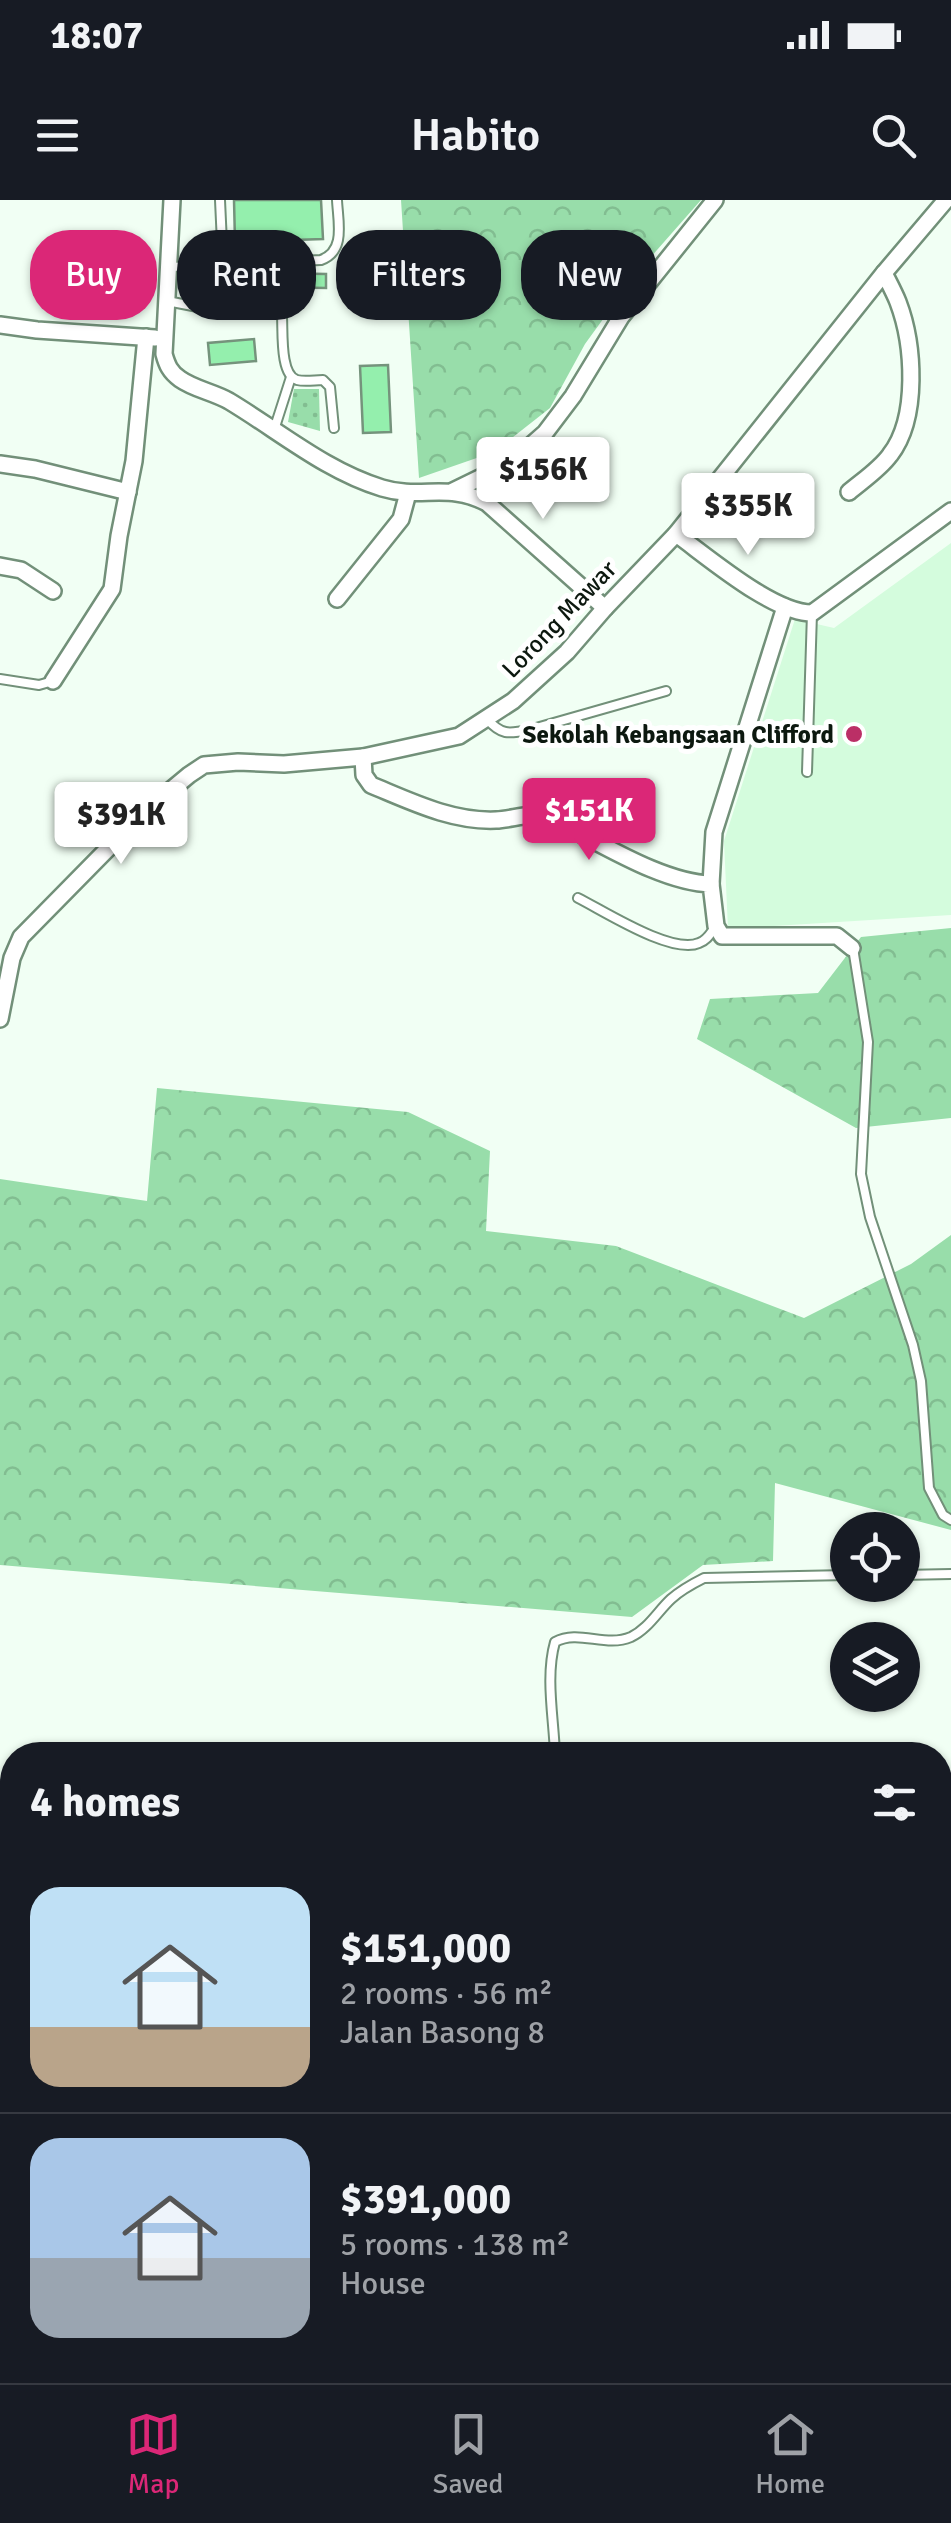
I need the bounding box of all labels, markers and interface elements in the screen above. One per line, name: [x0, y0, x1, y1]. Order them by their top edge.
text: 18:07: [50, 12, 143, 59]
icon: menu: [30, 108, 85, 163]
text: Habito: [411, 108, 540, 163]
icon: search: [866, 108, 921, 163]
chip: Buy: [30, 230, 157, 320]
chip: Rent: [177, 230, 316, 320]
chip: Filters: [336, 230, 501, 320]
chip: New: [521, 230, 657, 320]
pin: $156K: [473, 437, 613, 522]
text: $156K: [499, 450, 587, 489]
pin: $355K: [678, 473, 818, 558]
text: $355K: [704, 486, 792, 525]
street label: Lorong Mawar: [495, 553, 623, 684]
place label: Sekolah Kebangsaan Clifford: [523, 719, 834, 750]
marker: Sekolah Kebangsaan Clifford: [843, 723, 865, 745]
pin: $151K: [519, 778, 659, 863]
pin: $391K: [51, 782, 191, 867]
text: $151K: [545, 791, 633, 830]
text: $391K: [77, 795, 165, 834]
map controls: [830, 1512, 920, 1712]
button: locate: [830, 1512, 920, 1602]
button: layers: [830, 1622, 920, 1712]
icon: filters: [867, 1775, 922, 1830]
text: 4 homes: [30, 1777, 180, 1828]
text: $151,000: [340, 1923, 511, 1974]
icon: home: [110, 1927, 230, 2047]
text: 2 rooms · 56 m²: [340, 1974, 553, 2013]
text: Jalan Basong 8: [340, 2013, 545, 2052]
text: $391,000: [340, 2174, 511, 2225]
icon: home: [110, 2178, 230, 2298]
text: 5 rooms · 138 m²: [340, 2225, 570, 2264]
text: House: [340, 2264, 426, 2303]
tab: Map: [126, 2407, 181, 2501]
tab: Saved: [433, 2407, 503, 2501]
tab: Home: [755, 2407, 825, 2501]

